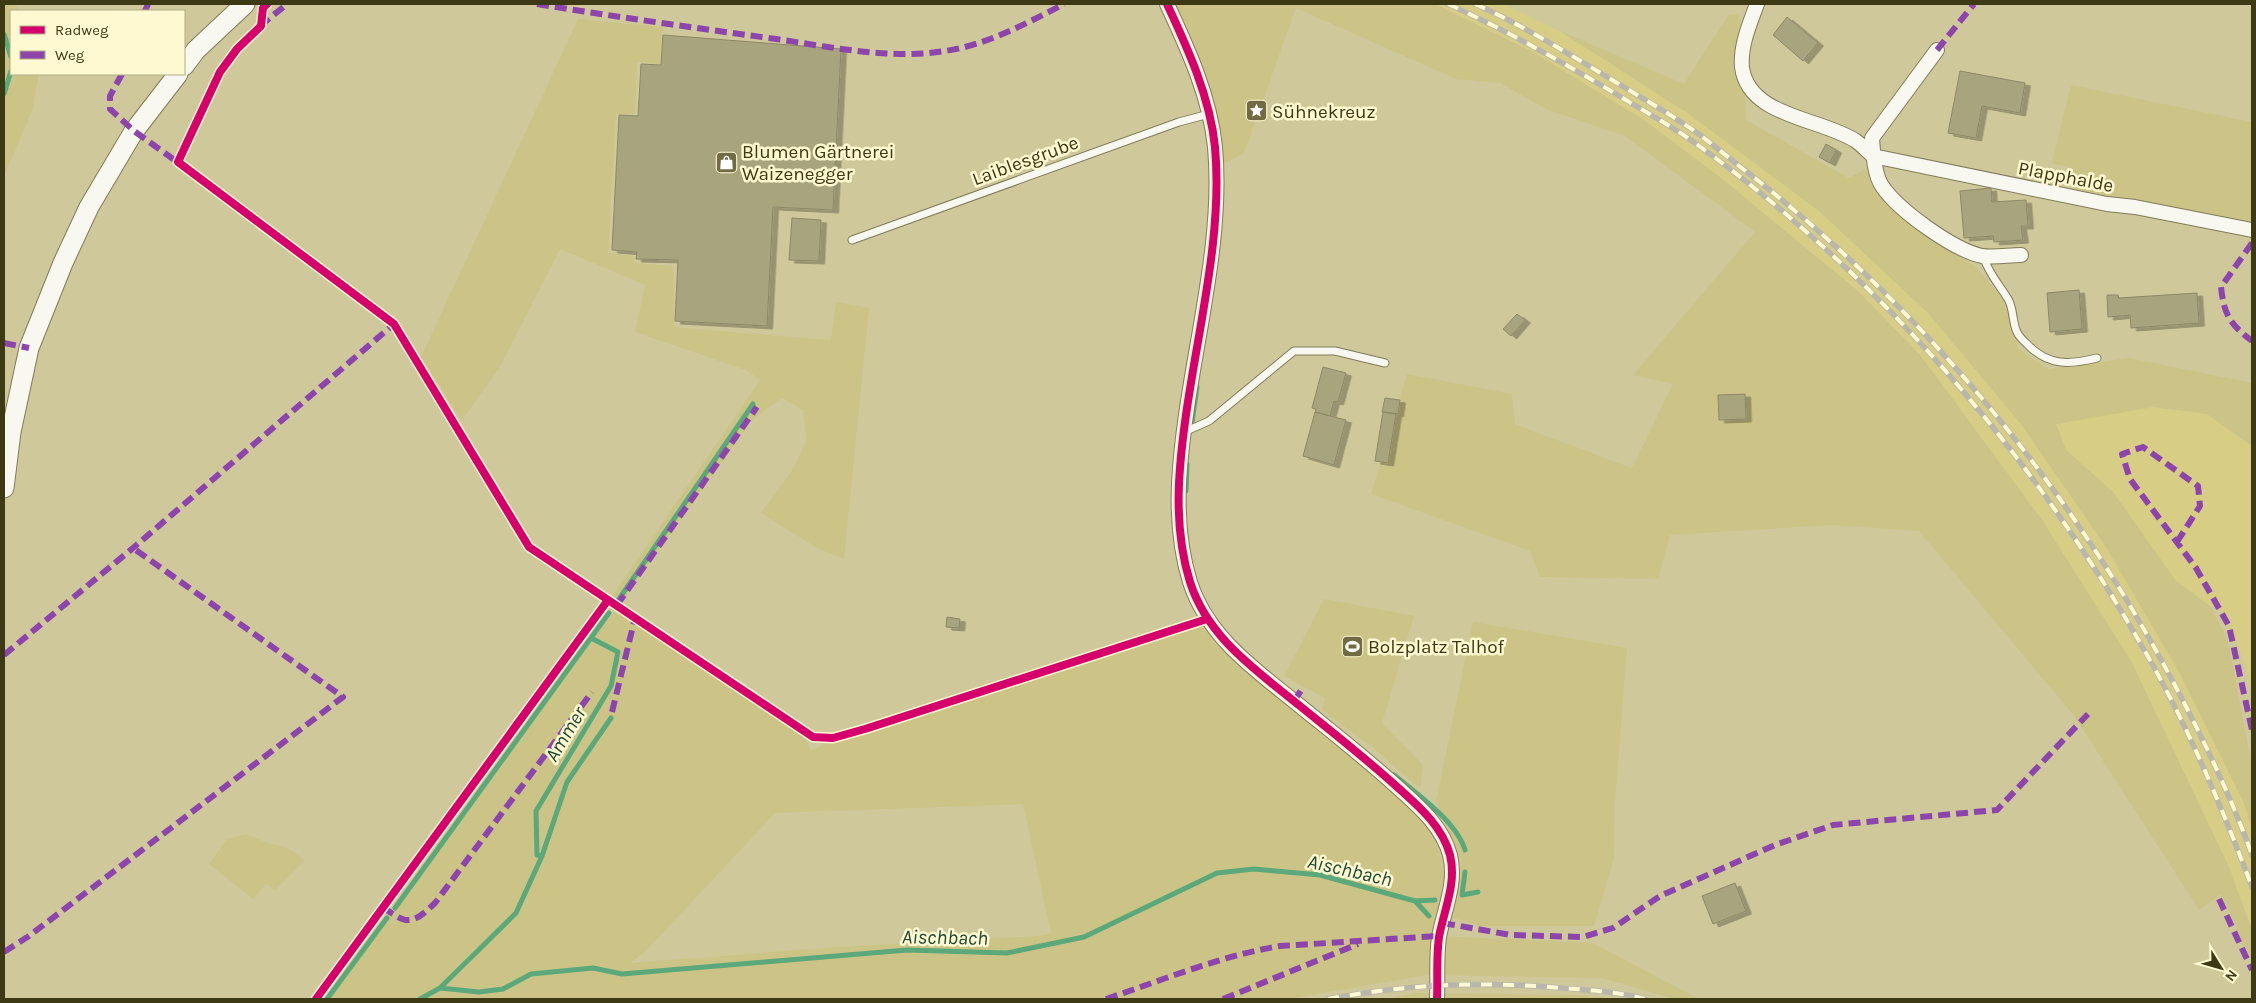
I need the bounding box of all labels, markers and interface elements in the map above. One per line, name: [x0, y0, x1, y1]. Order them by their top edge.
legend: [10, 10, 185, 75]
text: Radweg: [55, 21, 109, 39]
text: Weg: [55, 46, 85, 64]
place icon: Sühnekreuz: [1244, 99, 1268, 123]
place label: Sühnekreuz: [1272, 101, 1376, 123]
street label: Laiblesgrube: [969, 132, 1081, 190]
place label: Blumen Gärtnerei Waizenegger: [742, 141, 894, 185]
shop icon: Blumen Gärtnerei Waizenegger: [714, 150, 738, 174]
street label: Plapphalde: [2016, 157, 2115, 197]
sports icon: Bolzplatz Talhof: [1340, 634, 1364, 658]
place label: Bolzplatz Talhof: [1368, 636, 1505, 658]
water label: Ammer: [540, 702, 591, 766]
water label: Aischbach: [1305, 850, 1394, 891]
water label: Aischbach: [902, 925, 988, 950]
north arrow: [2196, 943, 2246, 993]
text: N: [2221, 966, 2241, 985]

